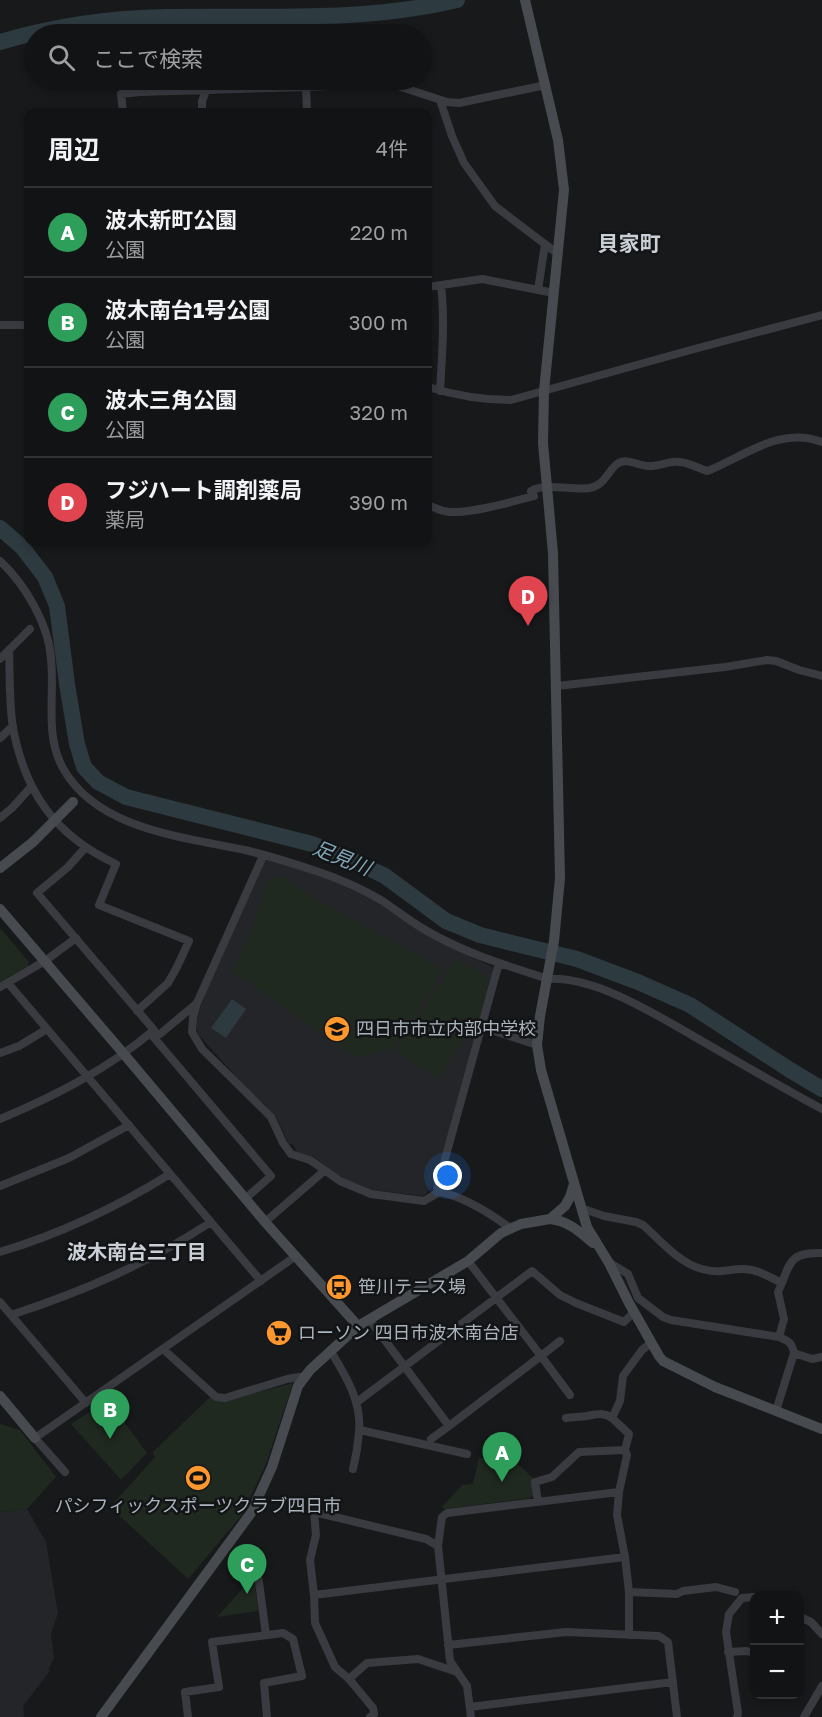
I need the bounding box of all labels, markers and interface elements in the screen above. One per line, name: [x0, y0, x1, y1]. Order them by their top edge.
search box: [24, 24, 432, 90]
icon: search: [45, 41, 78, 74]
text: ここで検索: [93, 45, 203, 72]
text: 周辺: [48, 134, 100, 165]
text: 4件: [376, 136, 408, 160]
text: 波木新町公園: [105, 206, 237, 233]
text: A: [60, 220, 75, 244]
text: 220 m: [350, 220, 408, 244]
district label: 貝家町: [598, 230, 661, 256]
text: 公園: [105, 237, 145, 261]
text: 波木南台1号公園: [105, 296, 270, 323]
text: B: [60, 310, 75, 334]
text: 300 m: [349, 310, 408, 334]
text: 公園: [105, 327, 145, 351]
text: 波木三角公園: [105, 386, 237, 413]
text: C: [60, 400, 75, 424]
text: 320 m: [350, 400, 408, 424]
text: 公園: [105, 417, 145, 441]
text: フジハート調剤薬局: [105, 476, 302, 503]
text: D: [60, 490, 75, 514]
text: 390 m: [349, 490, 408, 514]
text: 薬局: [105, 507, 145, 531]
pin: D: [508, 576, 548, 626]
water label: 足見川: [310, 835, 377, 880]
school or university icon: 四日市市立内部中学校: [322, 1014, 352, 1044]
place label: 四日市市立内部中学校: [356, 1017, 536, 1039]
your location: [433, 1161, 462, 1190]
district label: 波木南台三丁目: [67, 1239, 207, 1263]
bus stop icon: 笹川テニス場: [324, 1272, 354, 1302]
place label: 笹川テニス場: [358, 1275, 466, 1297]
supermarket icon: ローソン 四日市波木南台店: [264, 1318, 294, 1348]
place label: ローソン 四日市波木南台店: [298, 1321, 519, 1343]
pin: B: [90, 1390, 130, 1439]
pin: A: [482, 1432, 522, 1482]
sports icon: パシフィックスポーツクラブ四日市: [183, 1463, 213, 1493]
place label: パシフィックスポーツクラブ四日市: [55, 1494, 341, 1516]
pin: C: [228, 1544, 266, 1594]
map controls: [750, 1591, 804, 1699]
button: +: [750, 1591, 804, 1645]
button: −: [750, 1645, 804, 1699]

